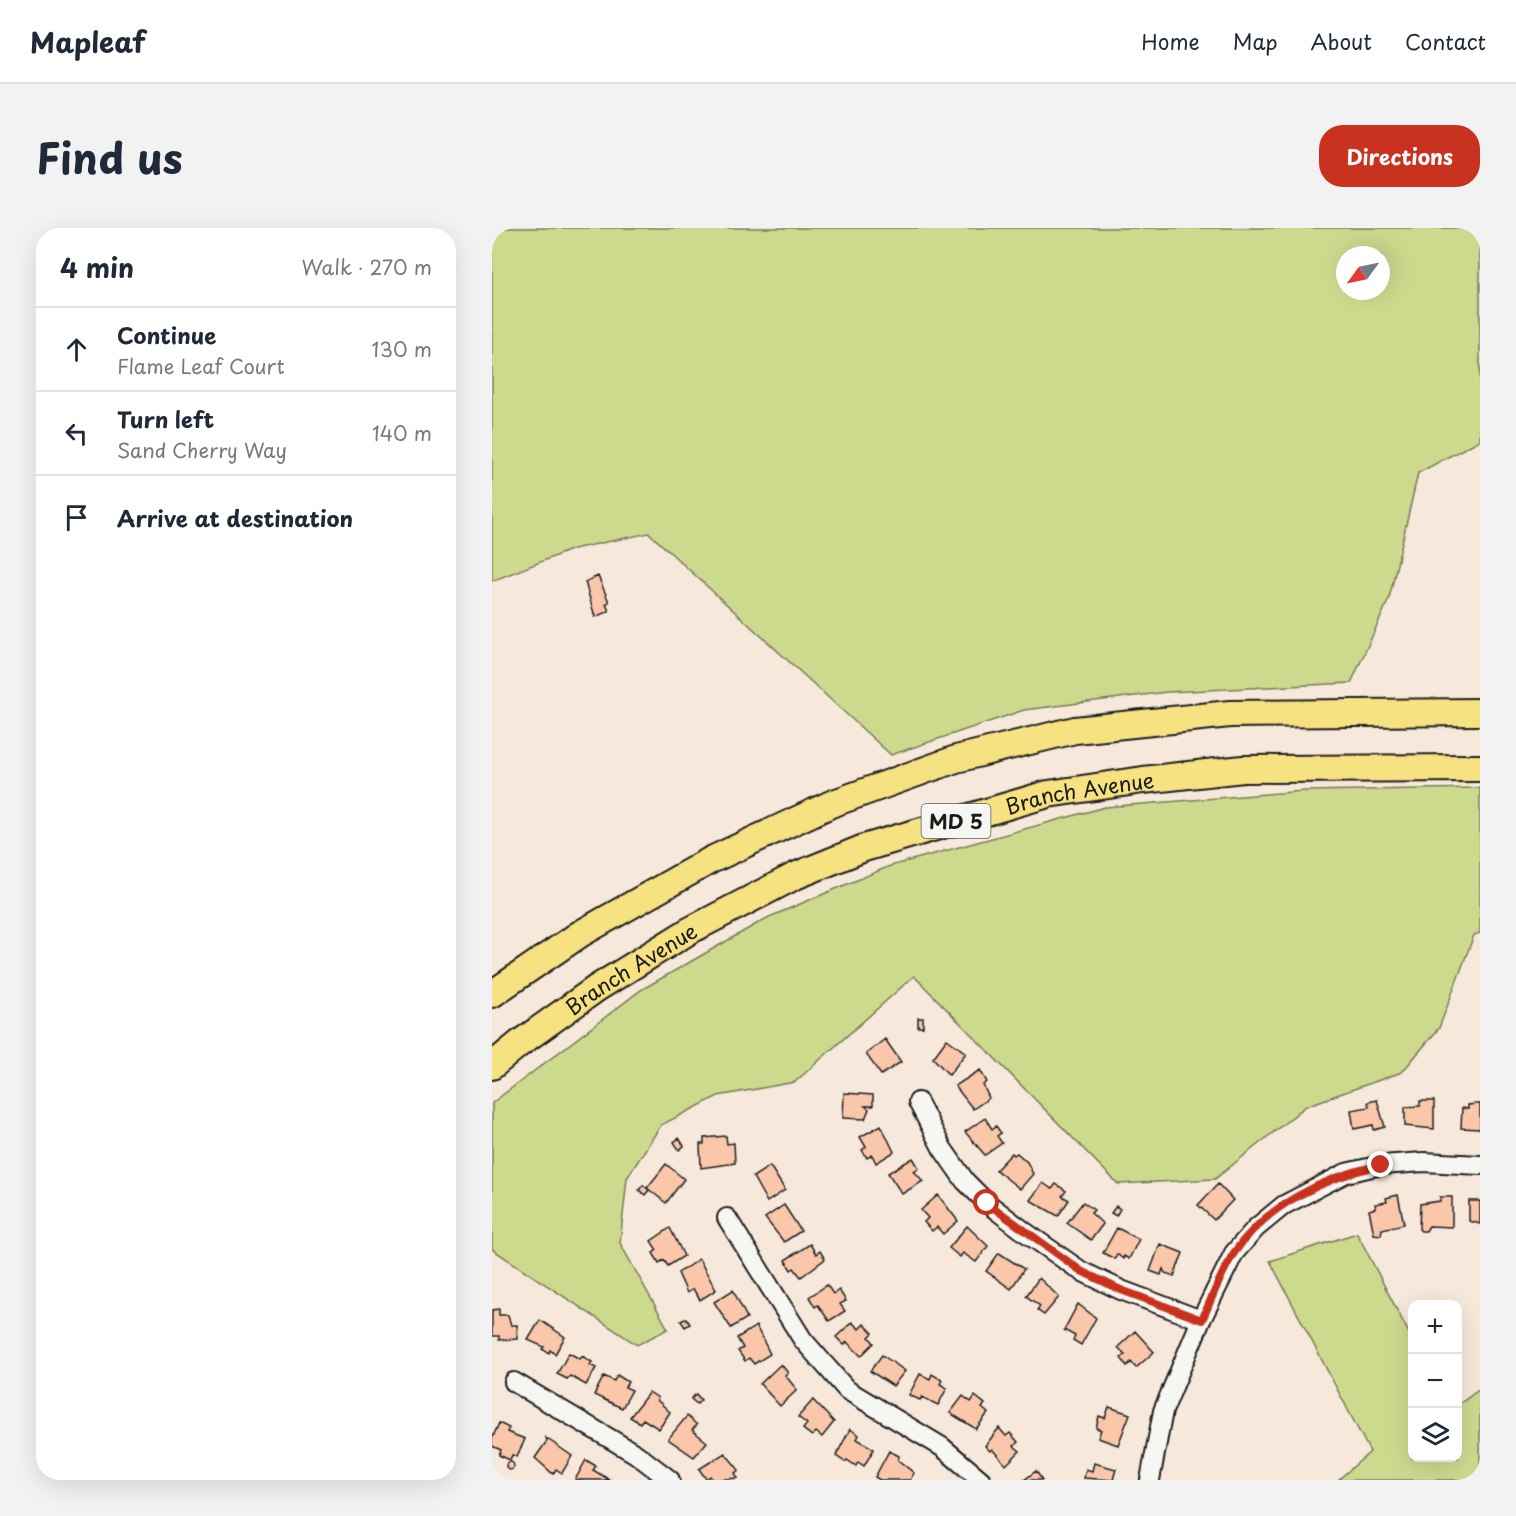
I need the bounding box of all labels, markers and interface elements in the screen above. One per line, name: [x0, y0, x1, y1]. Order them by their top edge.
text: Mapleaf: [30, 20, 146, 63]
text: Home: [1141, 25, 1200, 57]
text: Map: [1233, 25, 1278, 57]
text: About: [1311, 25, 1372, 57]
text: Contact: [1405, 25, 1486, 57]
text: Find us: [36, 125, 183, 188]
button: Directions: [1319, 125, 1480, 187]
north arrow: [1336, 246, 1390, 300]
text: 4 min: [60, 248, 134, 287]
text: Walk · 270 m: [301, 252, 432, 282]
text: Continue: [117, 318, 216, 351]
icon: ahead: [60, 333, 93, 366]
text: 130 m: [372, 334, 432, 364]
text: Flame Leaf Court: [117, 351, 285, 381]
text: Turn left: [117, 402, 214, 435]
icon: left: [60, 417, 93, 450]
text: 140 m: [372, 418, 432, 448]
text: Sand Cherry Way: [117, 435, 287, 465]
icon: arrive: [60, 501, 93, 534]
text: Arrive at destination: [117, 501, 353, 534]
street label: Branch Avenue: [1001, 763, 1156, 822]
road number: MD 5: [922, 804, 990, 838]
street label: Branch Avenue: [558, 914, 702, 1022]
route end: [1367, 1151, 1393, 1177]
route start: [973, 1189, 999, 1215]
map controls: [1408, 1300, 1462, 1462]
button: +: [1408, 1300, 1462, 1354]
button: −: [1408, 1354, 1462, 1408]
button: layers: [1408, 1408, 1462, 1462]

